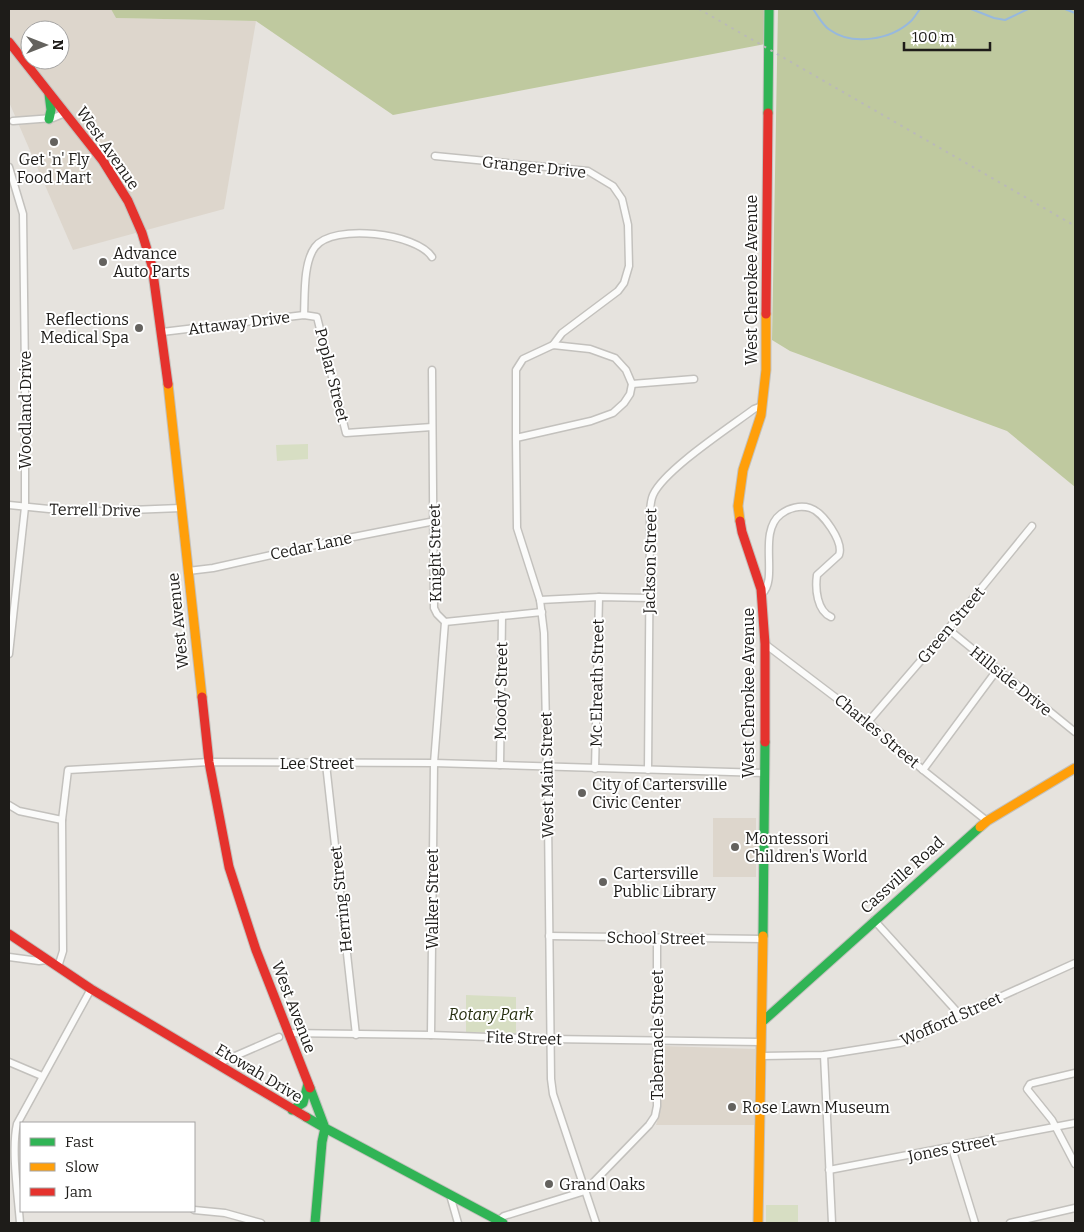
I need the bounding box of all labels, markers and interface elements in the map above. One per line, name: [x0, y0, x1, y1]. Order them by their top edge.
north arrow: [20, 20, 70, 70]
scale bar: [904, 20, 990, 52]
text: 100 m: [912, 28, 955, 46]
text: N: [49, 40, 66, 51]
street label: West Avenue: [72, 103, 144, 193]
marker: Get 'n' Fly Food Mart: [48, 136, 60, 148]
place label: Get 'n' Fly Food Mart: [17, 150, 92, 187]
street label: Granger Drive: [481, 152, 587, 182]
street label: West Cherokee Avenue: [742, 195, 761, 365]
place label: Advance Auto Parts: [113, 244, 190, 281]
marker: Advance Auto Parts: [97, 256, 109, 268]
street label: Attaway Drive: [187, 307, 291, 339]
place label: Reflections Medical Spa: [40, 310, 129, 347]
marker: Reflections Medical Spa: [133, 322, 145, 334]
street label: Poplar Street: [311, 326, 353, 424]
street label: Woodland Drive: [16, 351, 35, 469]
street label: Terrell Drive: [49, 500, 141, 520]
street label: Knight Street: [425, 503, 445, 603]
street label: Jackson Street: [640, 508, 660, 615]
street label: Cedar Lane: [268, 528, 354, 564]
street label: West Avenue: [163, 572, 193, 670]
street label: Green Street: [913, 583, 989, 667]
street label: West Cherokee Avenue: [739, 608, 758, 778]
street label: Mc Elreath Street: [586, 619, 608, 747]
street label: Moody Street: [491, 641, 511, 740]
street label: Hillside Drive: [966, 642, 1056, 720]
street label: Charles Street: [831, 690, 923, 772]
street label: West Main Street: [536, 711, 558, 838]
street label: Lee Street: [280, 754, 354, 773]
place label: City of Cartersville Civic Center: [592, 775, 727, 812]
marker: City of Cartersville Civic Center: [576, 787, 588, 799]
place label: Montessori Children's World: [745, 829, 868, 866]
street label: Cassville Road: [856, 832, 948, 917]
marker: Montessori Children's World: [729, 841, 741, 853]
street label: Herring Street: [326, 845, 356, 953]
street label: Walker Street: [423, 848, 442, 950]
place label: Cartersville Public Library: [613, 864, 717, 901]
marker: Cartersville Public Library: [597, 876, 609, 888]
street label: School Street: [607, 928, 706, 948]
street label: West Avenue: [268, 958, 320, 1056]
street label: Tabernacle Street: [648, 969, 667, 1100]
street label: Wofford Street: [897, 988, 1005, 1050]
park label: Rotary Park: [449, 1005, 534, 1024]
street label: Fite Street: [486, 1027, 563, 1049]
street label: Etowah Drive: [212, 1040, 306, 1106]
place label: Rose Lawn Museum: [742, 1098, 890, 1117]
marker: Rose Lawn Museum: [726, 1101, 738, 1113]
legend: [20, 1122, 195, 1212]
street label: Jones Street: [905, 1130, 998, 1166]
text: Fast: [65, 1133, 94, 1151]
text: Slow: [65, 1158, 100, 1176]
place label: Grand Oaks: [559, 1175, 646, 1194]
marker: Grand Oaks: [543, 1178, 555, 1190]
text: Jam: [64, 1183, 93, 1201]

